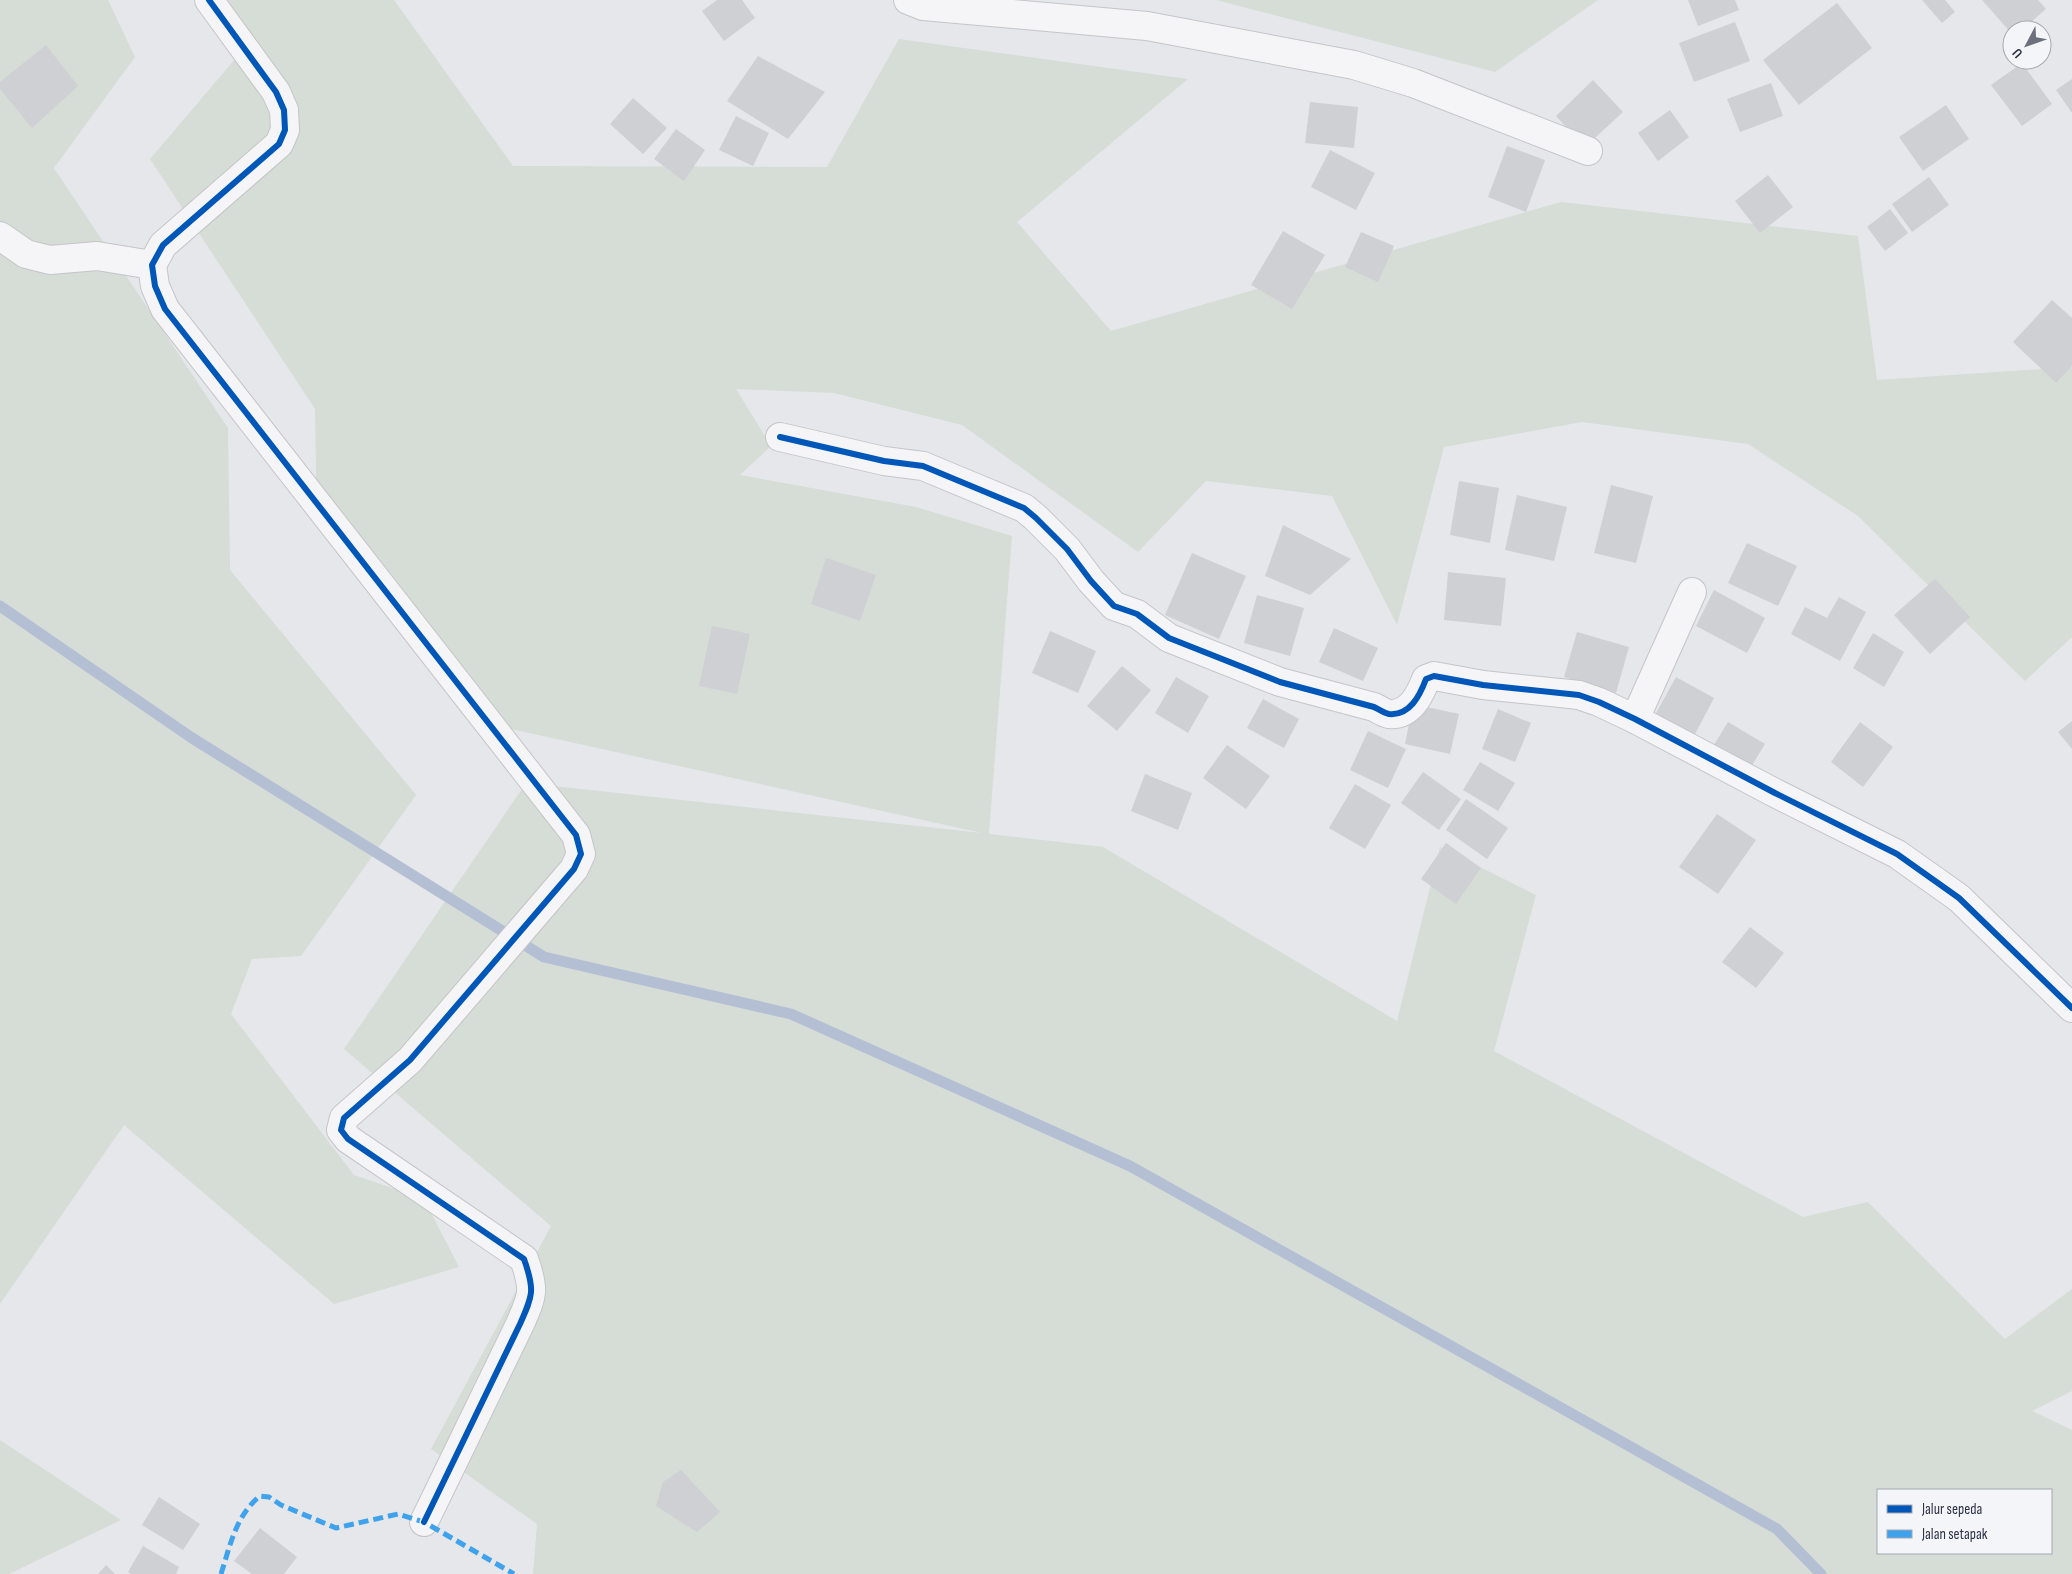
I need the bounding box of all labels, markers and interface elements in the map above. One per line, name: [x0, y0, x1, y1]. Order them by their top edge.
north arrow: [2002, 20, 2052, 70]
text: U: [2009, 45, 2026, 62]
legend: [1877, 1489, 2052, 1554]
text: Jalur sepeda: [1921, 1500, 1983, 1519]
text: Jalan setapak: [1921, 1525, 1988, 1544]

